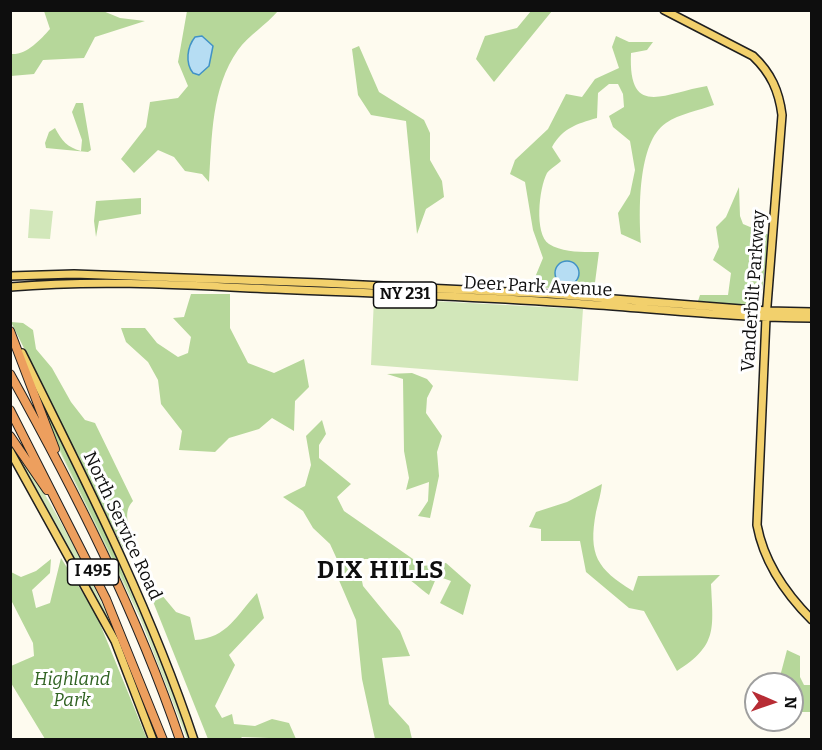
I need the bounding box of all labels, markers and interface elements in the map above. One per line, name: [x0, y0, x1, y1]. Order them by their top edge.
street label: Vanderbilt Parkway: [738, 209, 770, 373]
street label: Deer Park Avenue: [463, 272, 613, 302]
road number: NY 231: [374, 282, 436, 308]
street label: North Service Road: [78, 448, 166, 604]
district label: DIX HILLS: [317, 557, 445, 585]
road number: I 495: [68, 559, 118, 585]
park label: Highland Park: [34, 669, 110, 712]
north arrow: [744, 672, 804, 732]
text: N: [781, 696, 800, 709]

